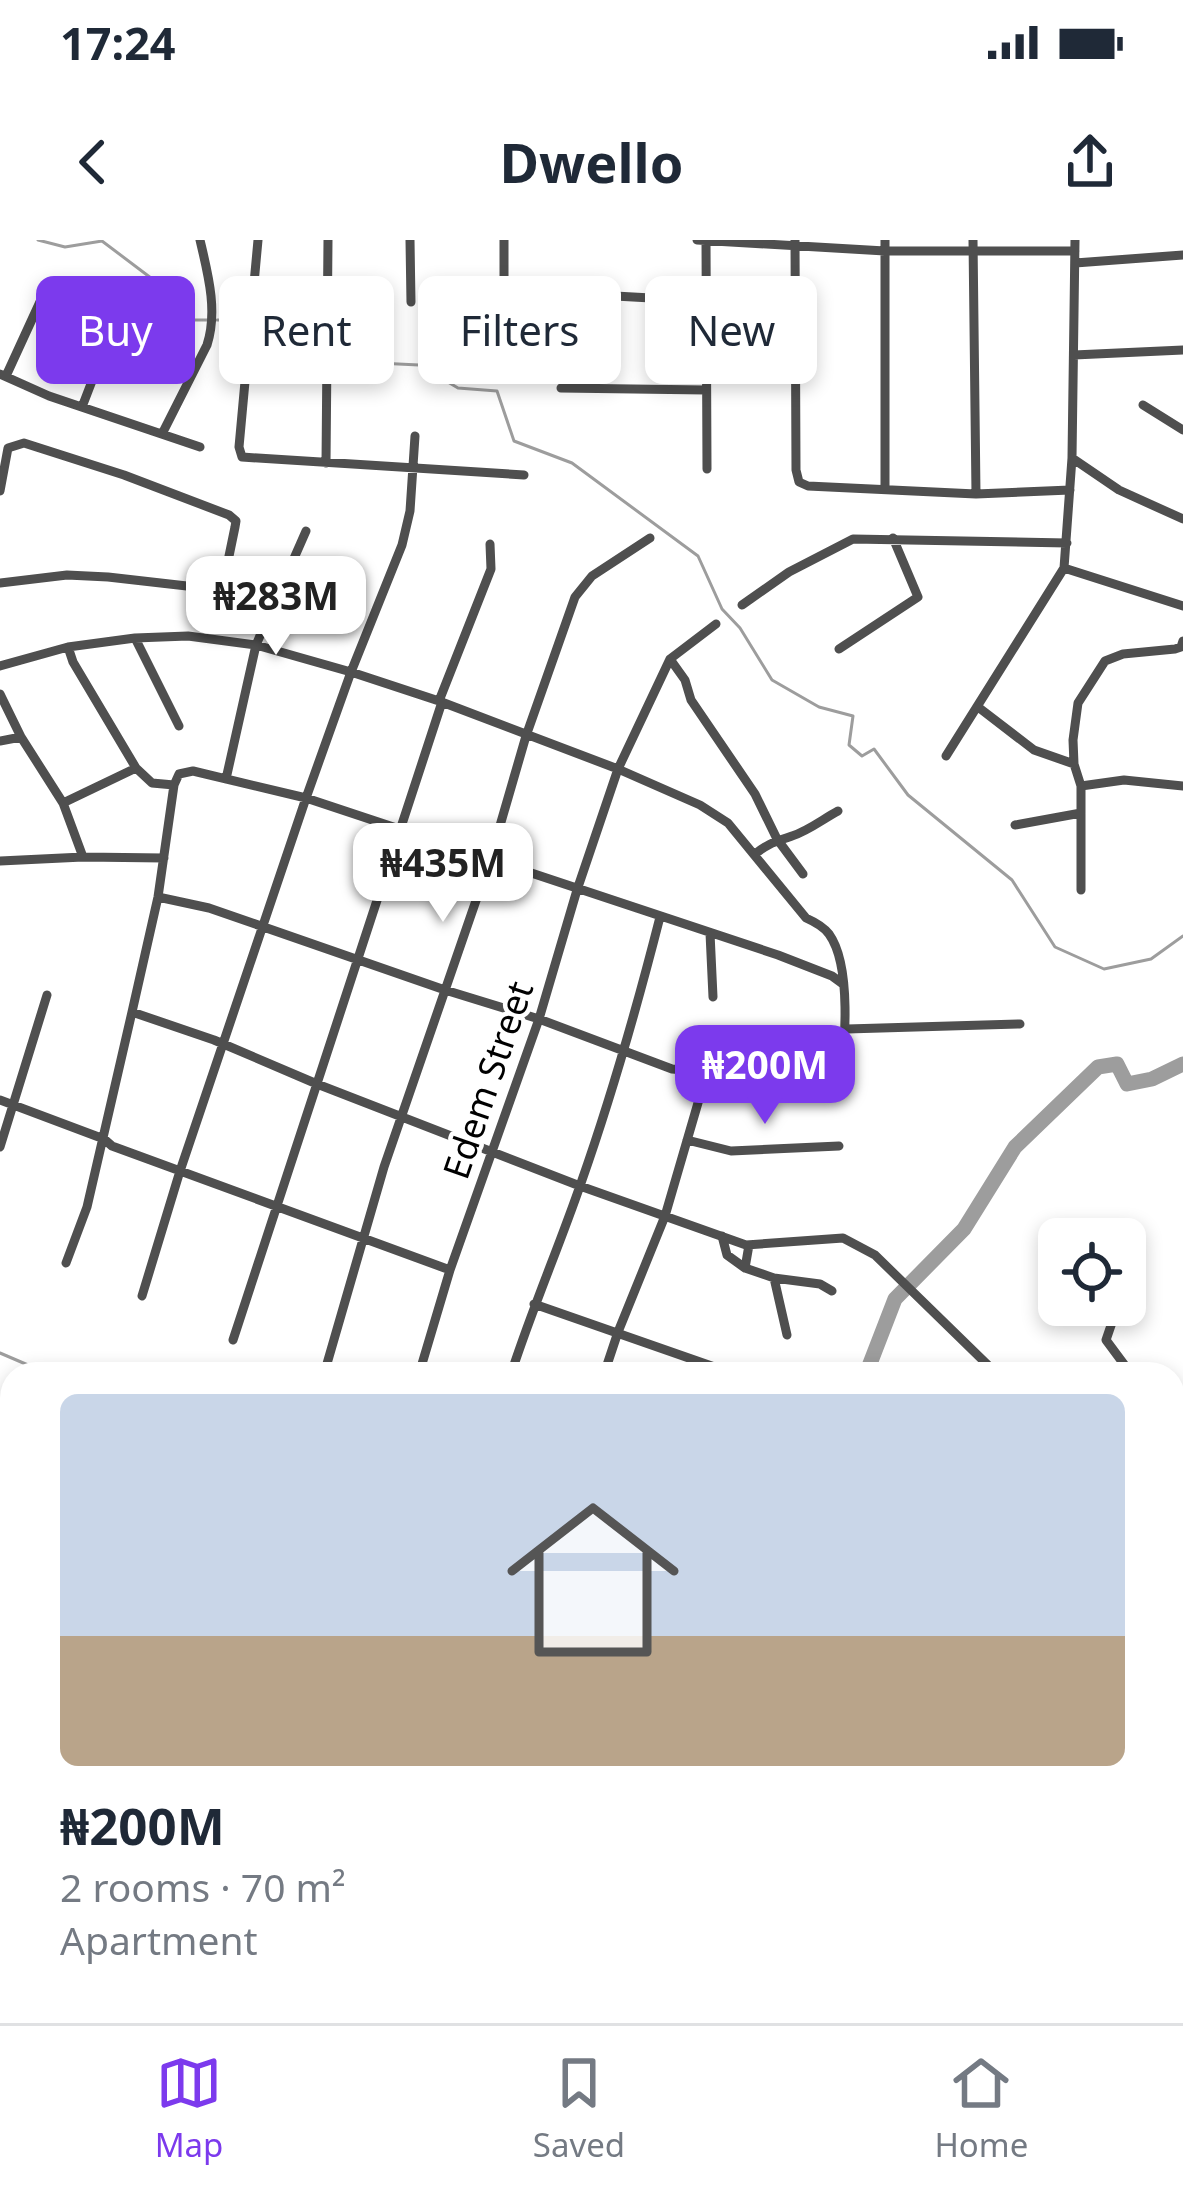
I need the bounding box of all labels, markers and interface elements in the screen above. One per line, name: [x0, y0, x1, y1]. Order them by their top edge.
text: 17:24: [60, 12, 176, 73]
text: Dwello: [500, 125, 683, 199]
icon: back: [60, 129, 126, 195]
icon: share: [1057, 129, 1123, 195]
chip: Buy: [36, 276, 195, 384]
chip: Rent: [219, 276, 394, 384]
chip: Filters: [418, 276, 621, 384]
chip: New: [645, 276, 817, 384]
pin: ₦283M: [192, 556, 360, 658]
text: ₦283M: [213, 568, 339, 621]
pin: ₦435M: [359, 823, 527, 925]
text: ₦435M: [380, 835, 506, 888]
street label: Edem Street: [431, 974, 544, 1185]
pin: ₦200M: [681, 1025, 849, 1127]
text: ₦200M: [702, 1037, 828, 1090]
map controls: [1038, 1218, 1146, 1326]
button: locate: [1038, 1218, 1146, 1326]
icon: home: [485, 1472, 701, 1688]
text: ₦200M: [60, 1790, 225, 1860]
text: 2 rooms · 70 m²: [60, 1860, 346, 1913]
text: Apartment: [60, 1913, 258, 1966]
tab: Map: [155, 2050, 223, 2167]
tab: Saved: [533, 2050, 625, 2167]
tab: Home: [934, 2050, 1028, 2167]

